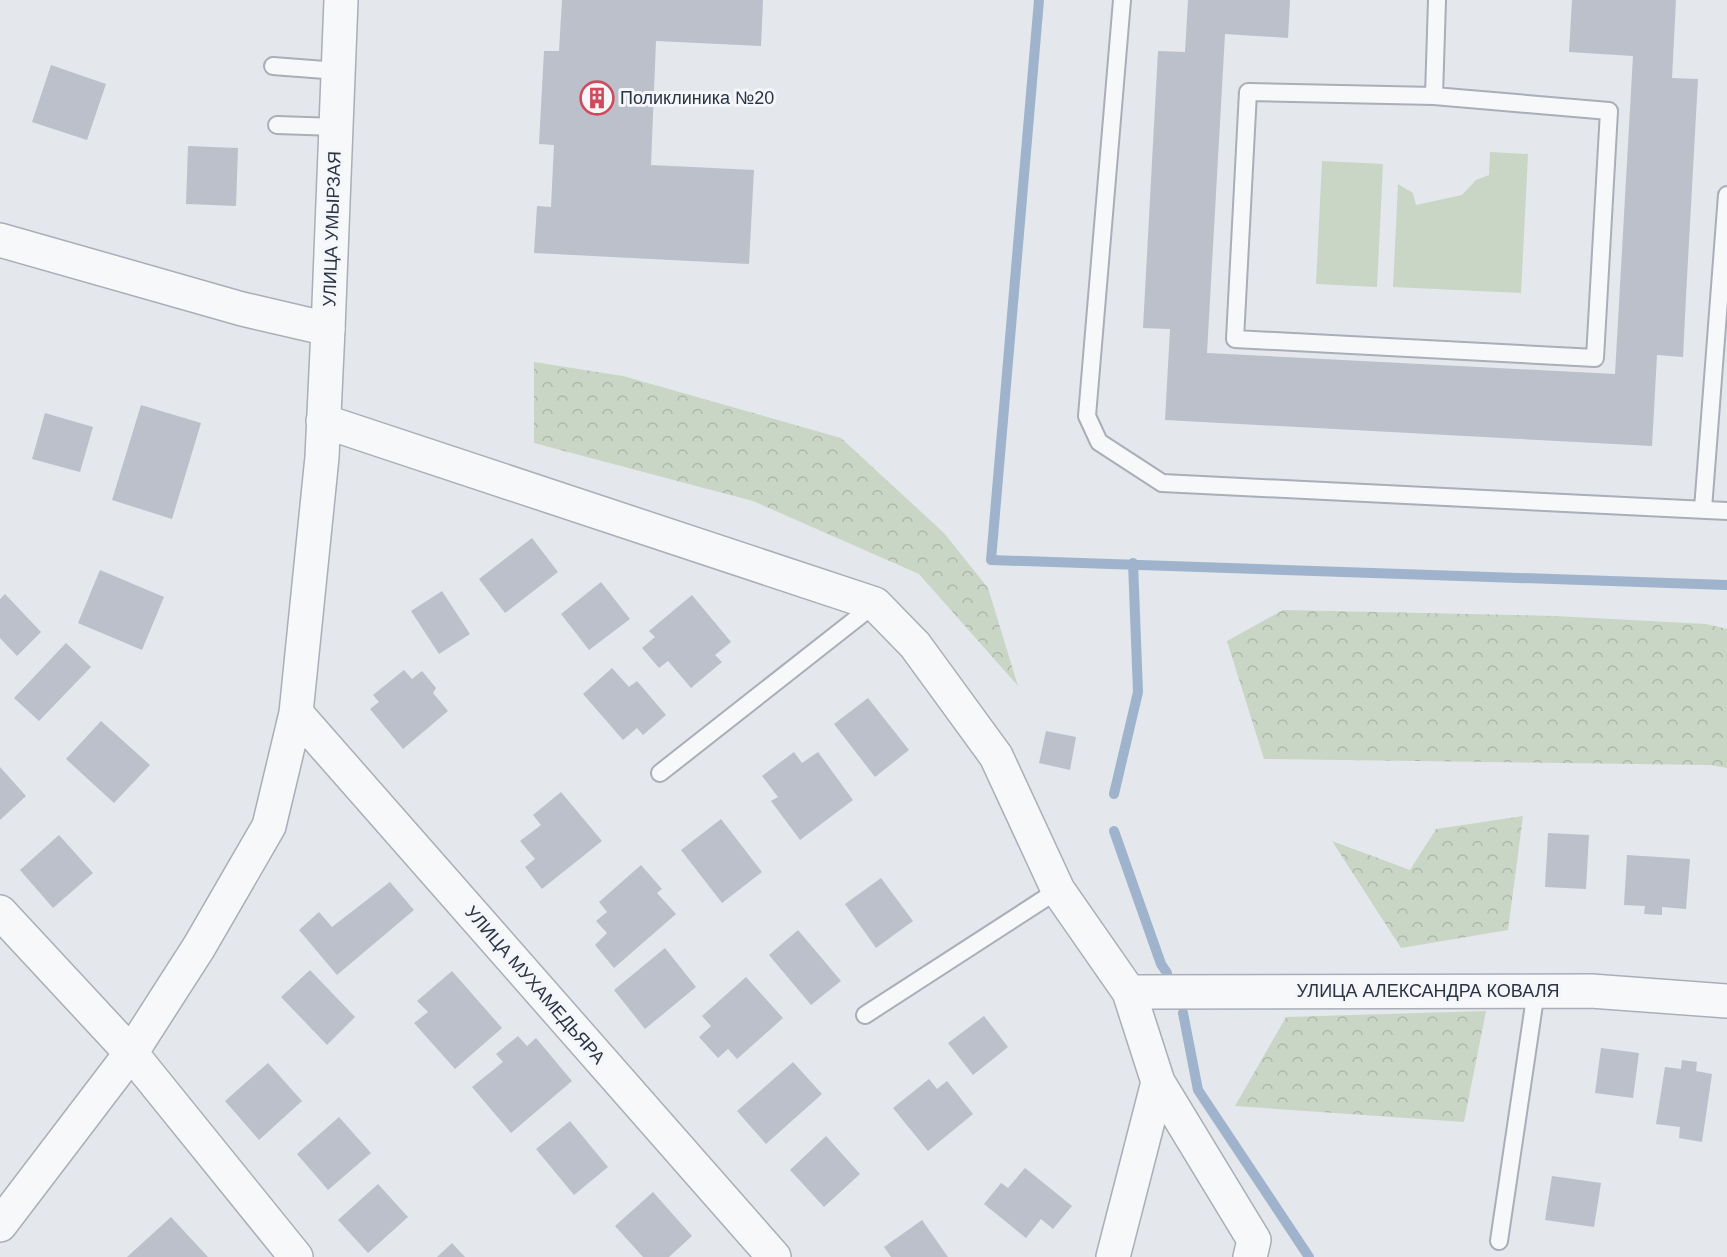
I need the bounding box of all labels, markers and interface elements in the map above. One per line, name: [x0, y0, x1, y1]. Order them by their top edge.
building icon: Поликлиника №20: [579, 80, 615, 116]
place label: Поликлиника №20: [620, 88, 774, 108]
street label: УЛИЦА УМЫРЗАЯ: [319, 151, 345, 307]
street label: УЛИЦА МУХАМЕДЬЯРА: [461, 902, 609, 1068]
street label: УЛИЦА АЛЕКСАНДРА КОВАЛЯ: [1297, 981, 1559, 1001]

